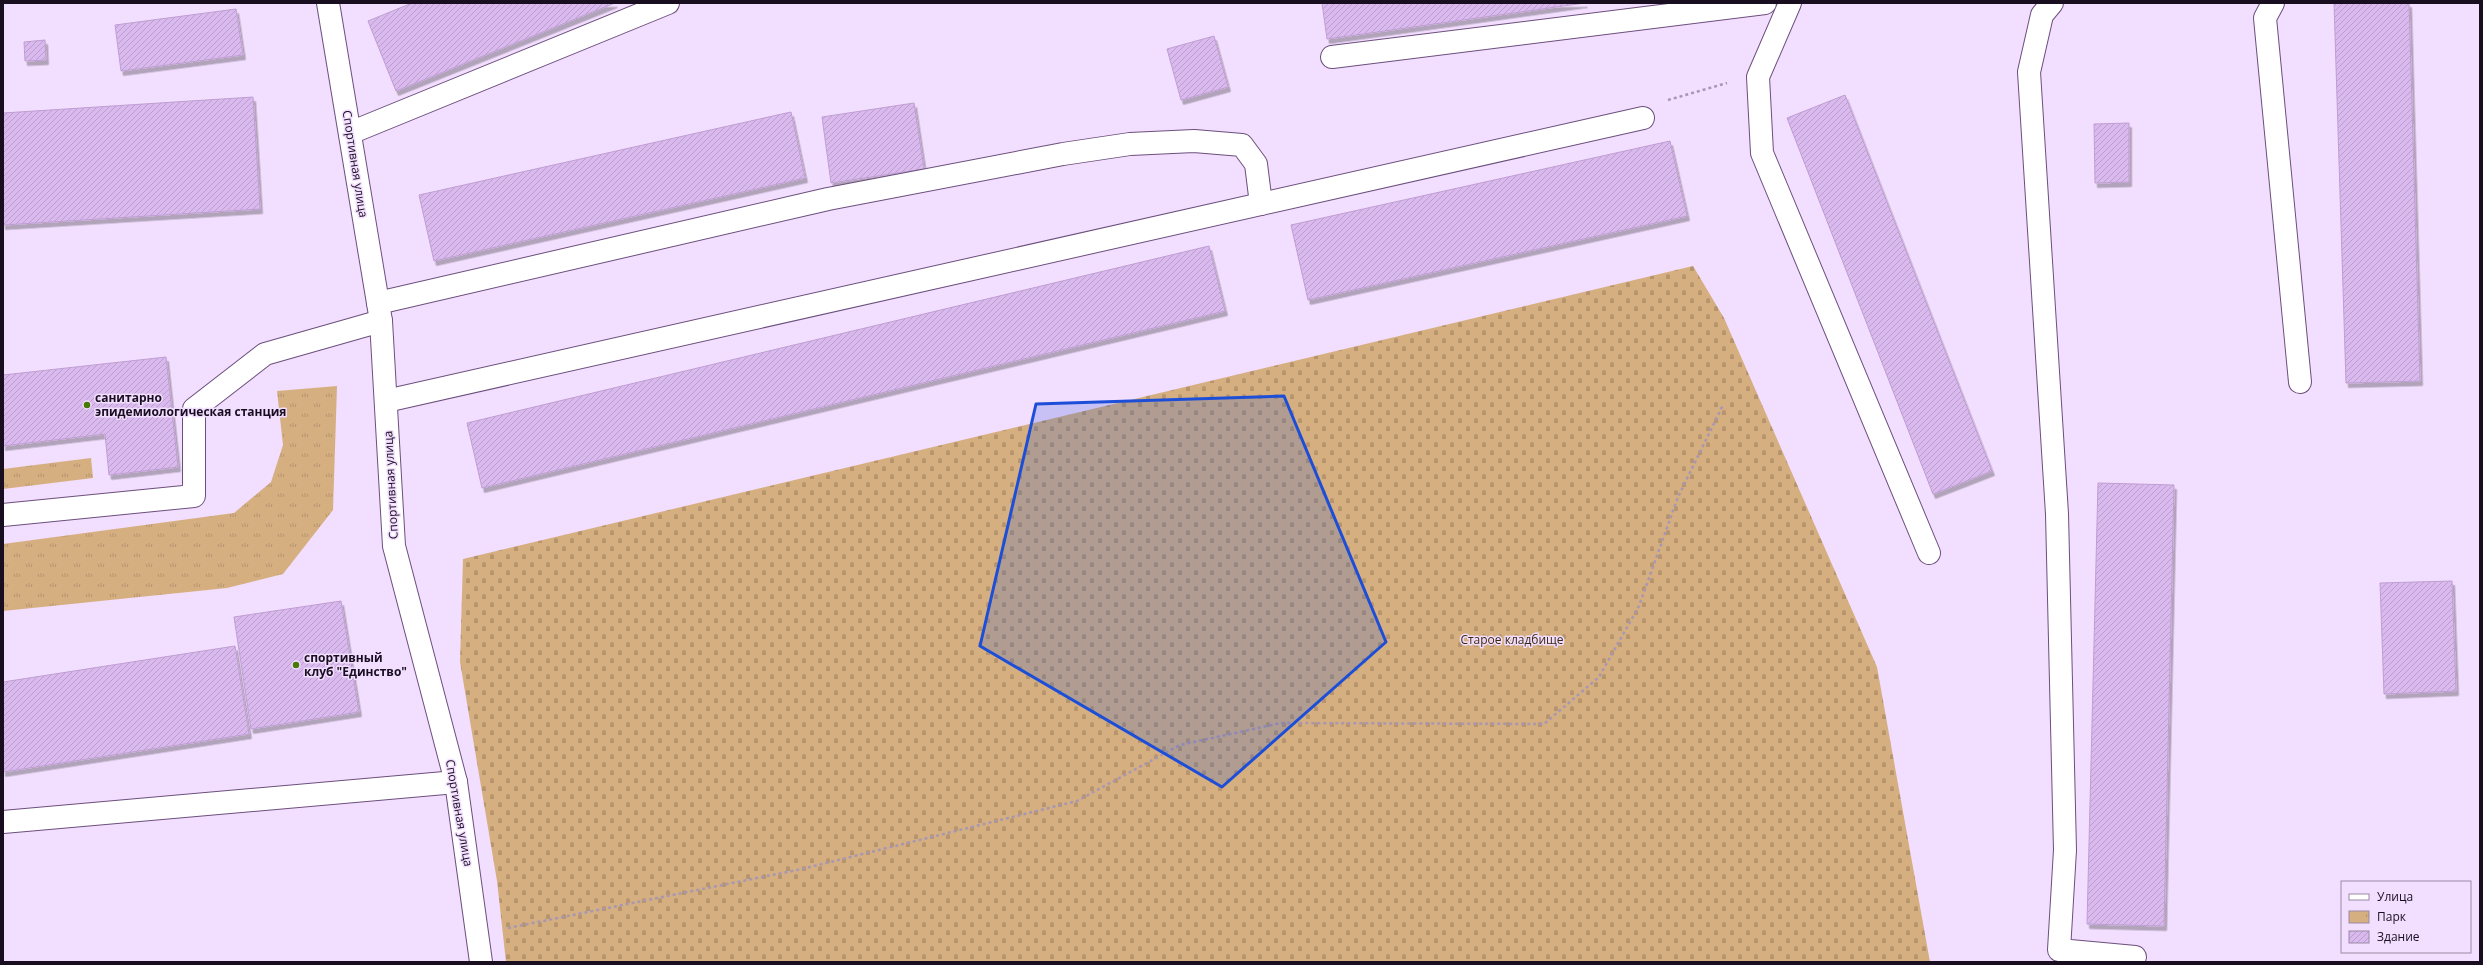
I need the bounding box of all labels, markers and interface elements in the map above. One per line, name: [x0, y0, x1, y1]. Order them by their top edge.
street label: Спортивная улица: [339, 109, 372, 219]
place label: санитарно эпидемиологическая станция: [95, 389, 286, 420]
marker: санитарно эпидемиологическая станция: [82, 400, 92, 410]
street label: Спортивная улица: [379, 430, 402, 540]
park label: Старое кладбище: [1460, 631, 1564, 648]
place label: спортивный клуб "Единство": [304, 649, 407, 680]
marker: спортивный клуб "Единство": [291, 660, 301, 670]
street label: Спортивная улица: [442, 758, 477, 868]
legend: [2341, 881, 2471, 953]
text: Улица: [2377, 888, 2413, 905]
text: Парк: [2377, 908, 2407, 925]
text: Здание: [2377, 928, 2420, 945]

